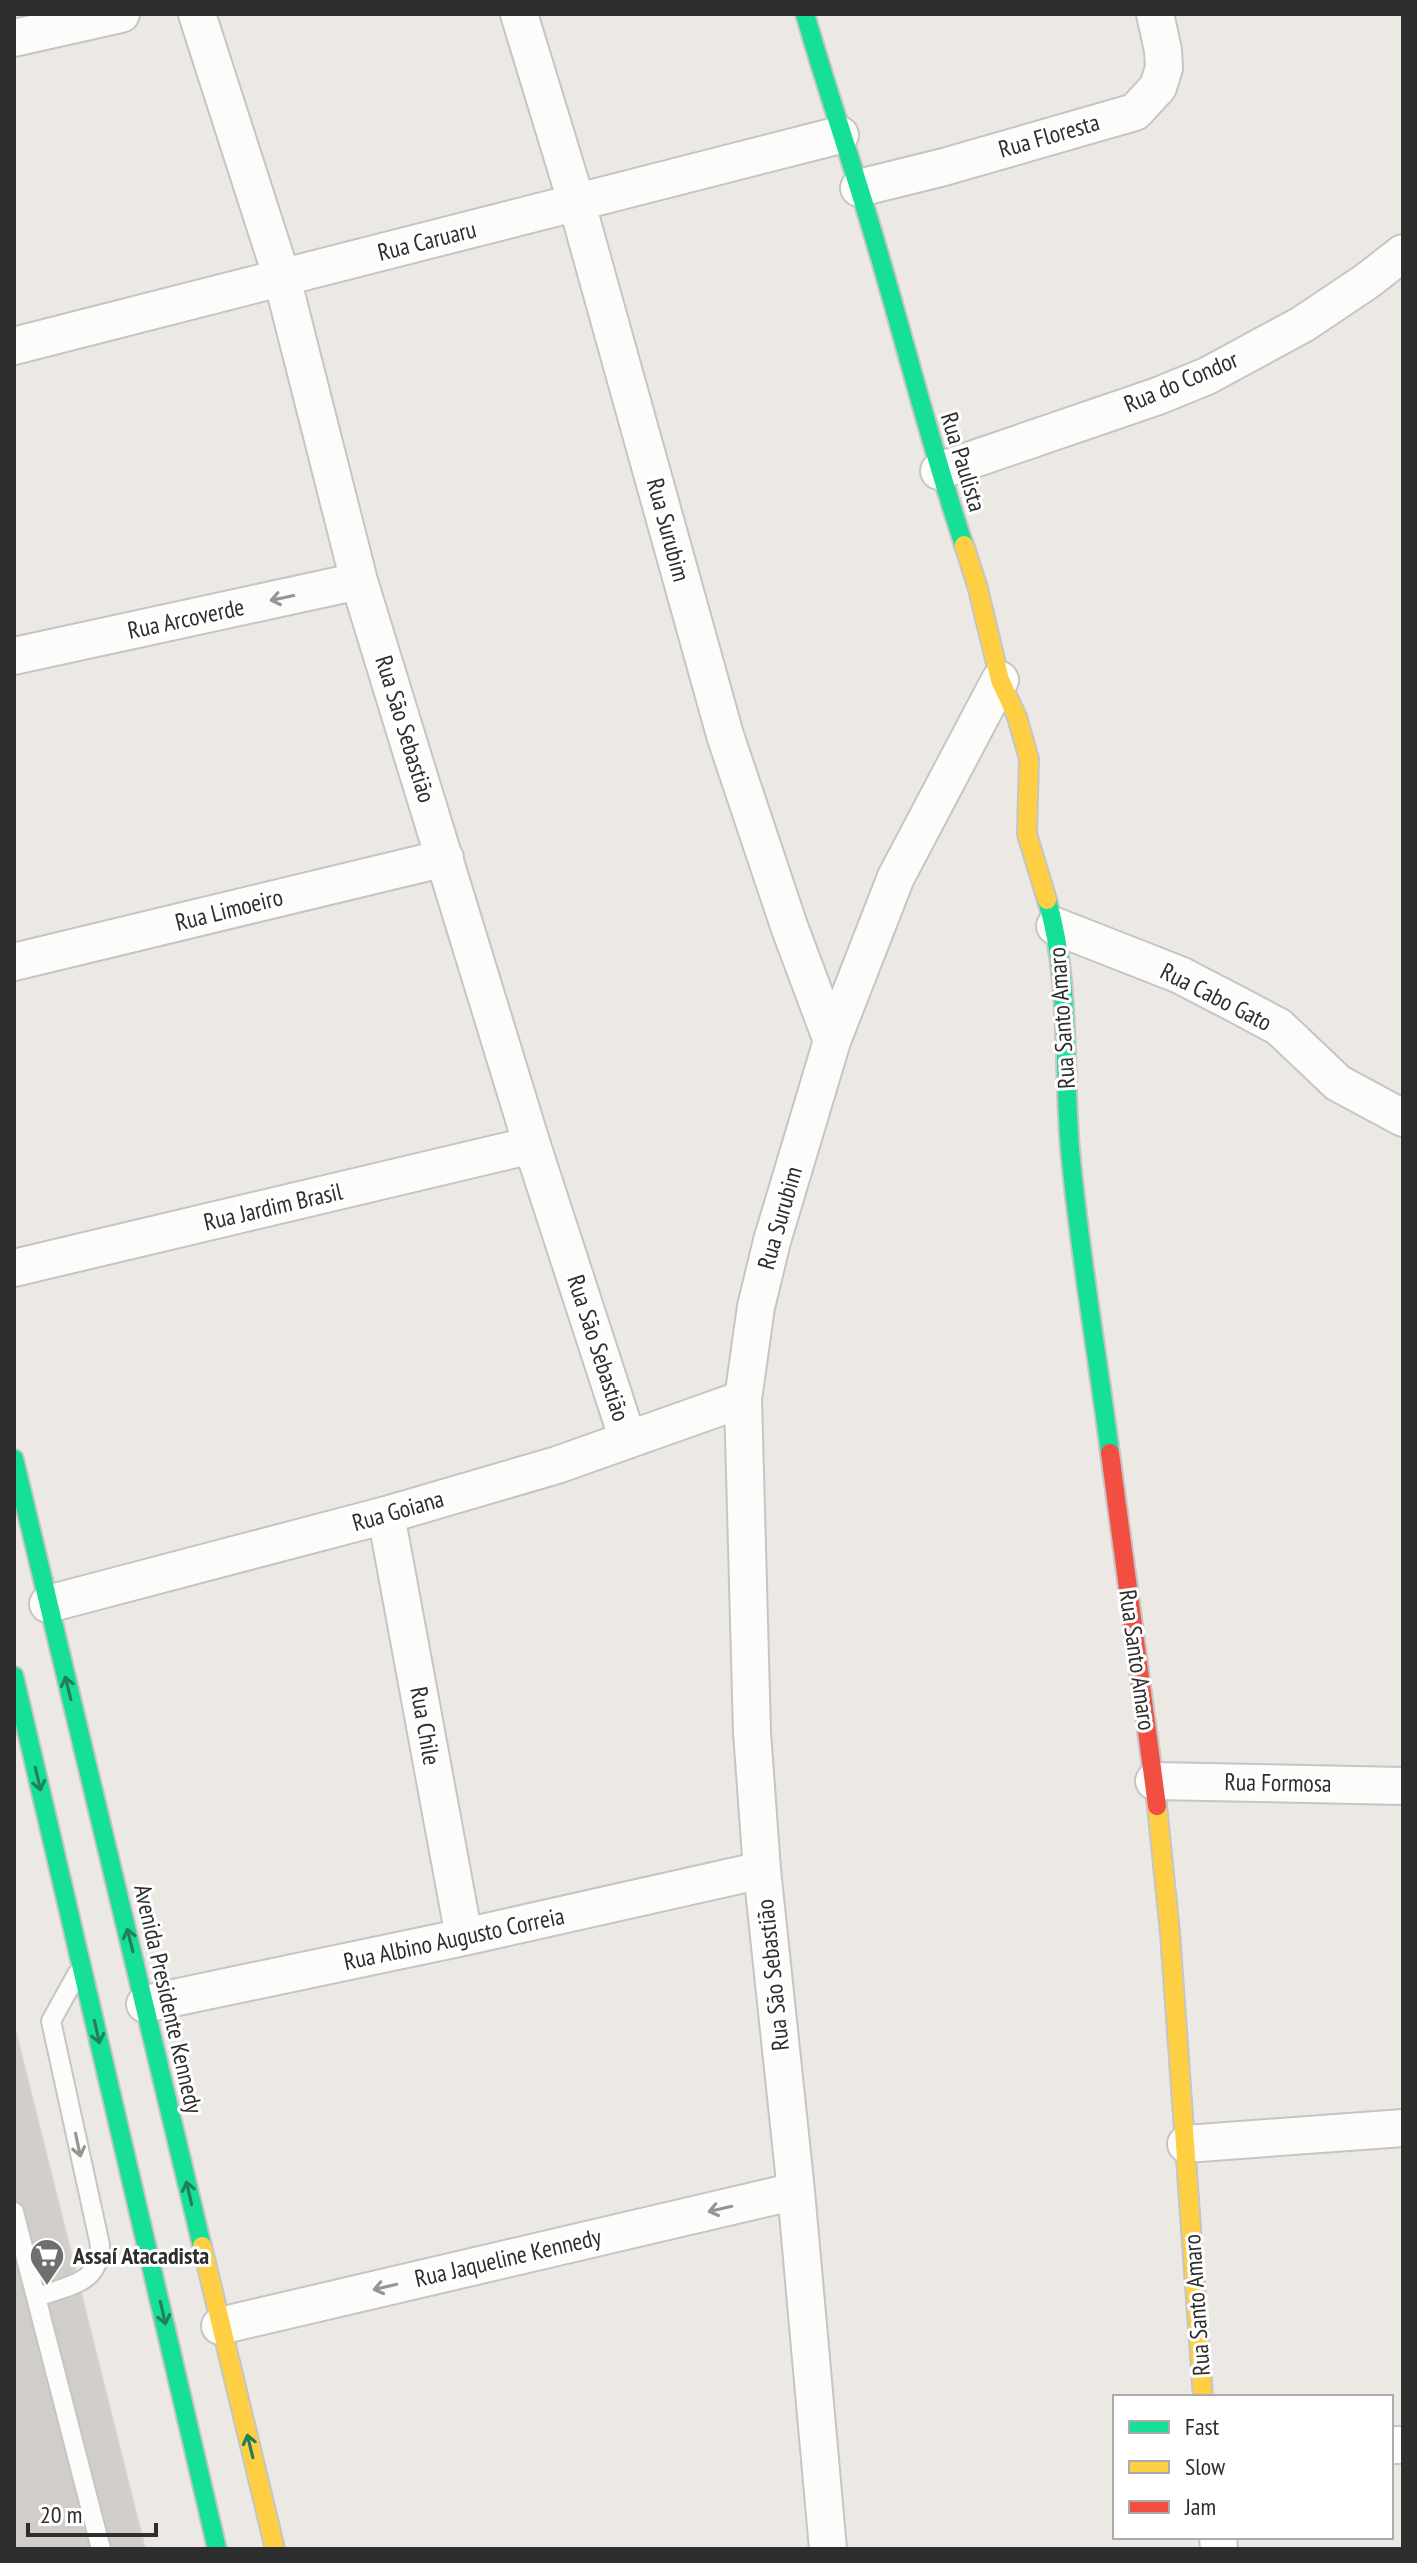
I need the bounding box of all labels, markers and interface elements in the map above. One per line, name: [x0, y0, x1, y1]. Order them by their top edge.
street label: Rua Floresta: [995, 106, 1103, 165]
street label: Rua Caruaru: [374, 213, 479, 268]
street label: Rua do Condor: [1119, 343, 1243, 419]
street label: Rua Paulista: [934, 409, 993, 515]
street label: Rua Surubim: [640, 475, 697, 585]
street label: Rua Arcoverde: [125, 591, 247, 646]
one-way arrow: [270, 591, 296, 606]
street label: Rua São Sebastião: [368, 652, 443, 806]
street label: Rua Limoeiro: [172, 881, 286, 938]
street label: Rua Santo Amaro: [1041, 946, 1082, 1090]
street label: Rua Cabo Gato: [1155, 955, 1277, 1038]
street label: Rua Surubim: [750, 1163, 809, 1273]
street label: Rua Jardim Brasil: [201, 1175, 346, 1238]
street label: Rua São Sebastião: [560, 1271, 637, 1425]
street label: Rua Goiana: [349, 1483, 447, 1538]
street label: Rua Santo Amaro: [1112, 1588, 1163, 1732]
one-way arrow: [60, 1675, 75, 1701]
street label: Rua Chile: [403, 1684, 448, 1767]
one-way arrow: [31, 1766, 46, 1792]
street label: Rua Formosa: [1224, 1766, 1332, 1799]
street label: Avenida Presidente Kennedy: [127, 1881, 210, 2116]
street label: Rua São Sebastião: [749, 1898, 796, 2052]
street label: Rua Albino Augusto Correia: [341, 1900, 567, 1977]
one-way arrow: [121, 1928, 136, 1954]
one-way arrow: [90, 2019, 105, 2045]
one-way arrow: [71, 2131, 86, 2157]
one-way arrow: [181, 2181, 196, 2207]
one-way arrow: [708, 2202, 733, 2217]
street label: Rua Jaqueline Kennedy: [412, 2221, 604, 2294]
street label: Rua Santo Amaro: [1176, 2233, 1217, 2377]
supermarket icon: Assaí Atacadista: [28, 2237, 66, 2287]
place label: Assaí Atacadista: [72, 2240, 209, 2271]
one-way arrow: [373, 2280, 398, 2295]
one-way arrow: [156, 2300, 171, 2325]
legend: [1113, 2395, 1393, 2539]
text: Fast: [1185, 2411, 1220, 2442]
one-way arrow: [241, 2434, 256, 2460]
text: Slow: [1185, 2451, 1226, 2482]
scale bar: [28, 2487, 156, 2537]
text: Jam: [1184, 2491, 1216, 2522]
text: 20 m: [40, 2499, 82, 2530]

